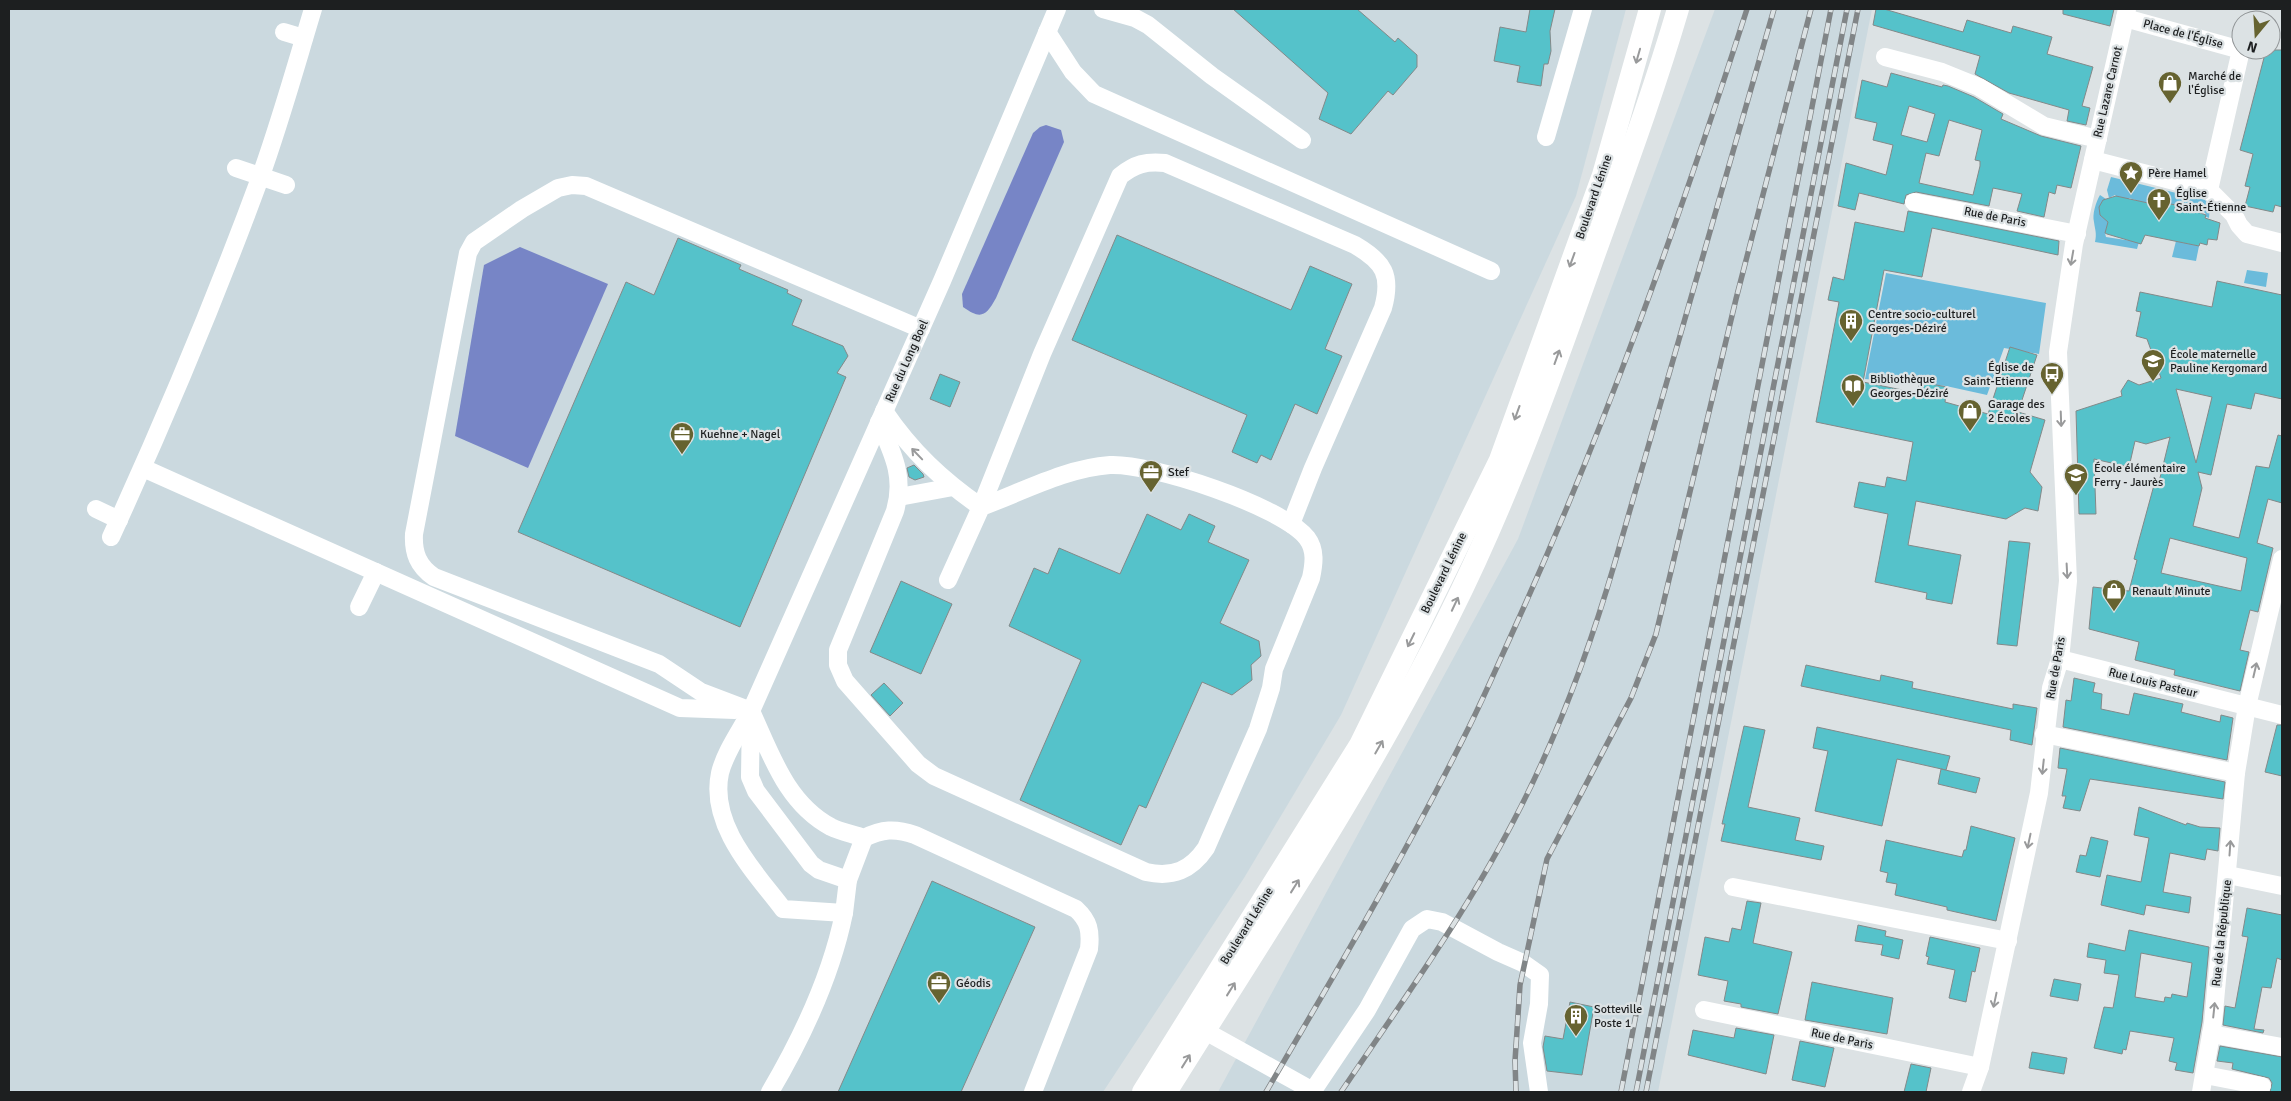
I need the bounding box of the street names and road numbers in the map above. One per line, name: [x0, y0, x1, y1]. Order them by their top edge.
street label: Place de l'Église: [2141, 16, 2225, 52]
street label: Rue Lazare Carnot: [2090, 45, 2126, 139]
street label: Boulevard Lénine: [1573, 153, 1615, 241]
street label: Rue de Paris: [1963, 204, 2027, 230]
street label: Rue du Long Boel: [882, 317, 932, 404]
street label: Boulevard Lénine: [1418, 530, 1470, 616]
street label: Rue de Paris: [2043, 636, 2069, 700]
street label: Rue Louis Pasteur: [2107, 665, 2199, 701]
street label: Rue de la République: [2209, 879, 2235, 987]
street label: Boulevard Lénine: [1217, 885, 1277, 967]
street label: Rue de Paris: [1810, 1025, 1874, 1053]

